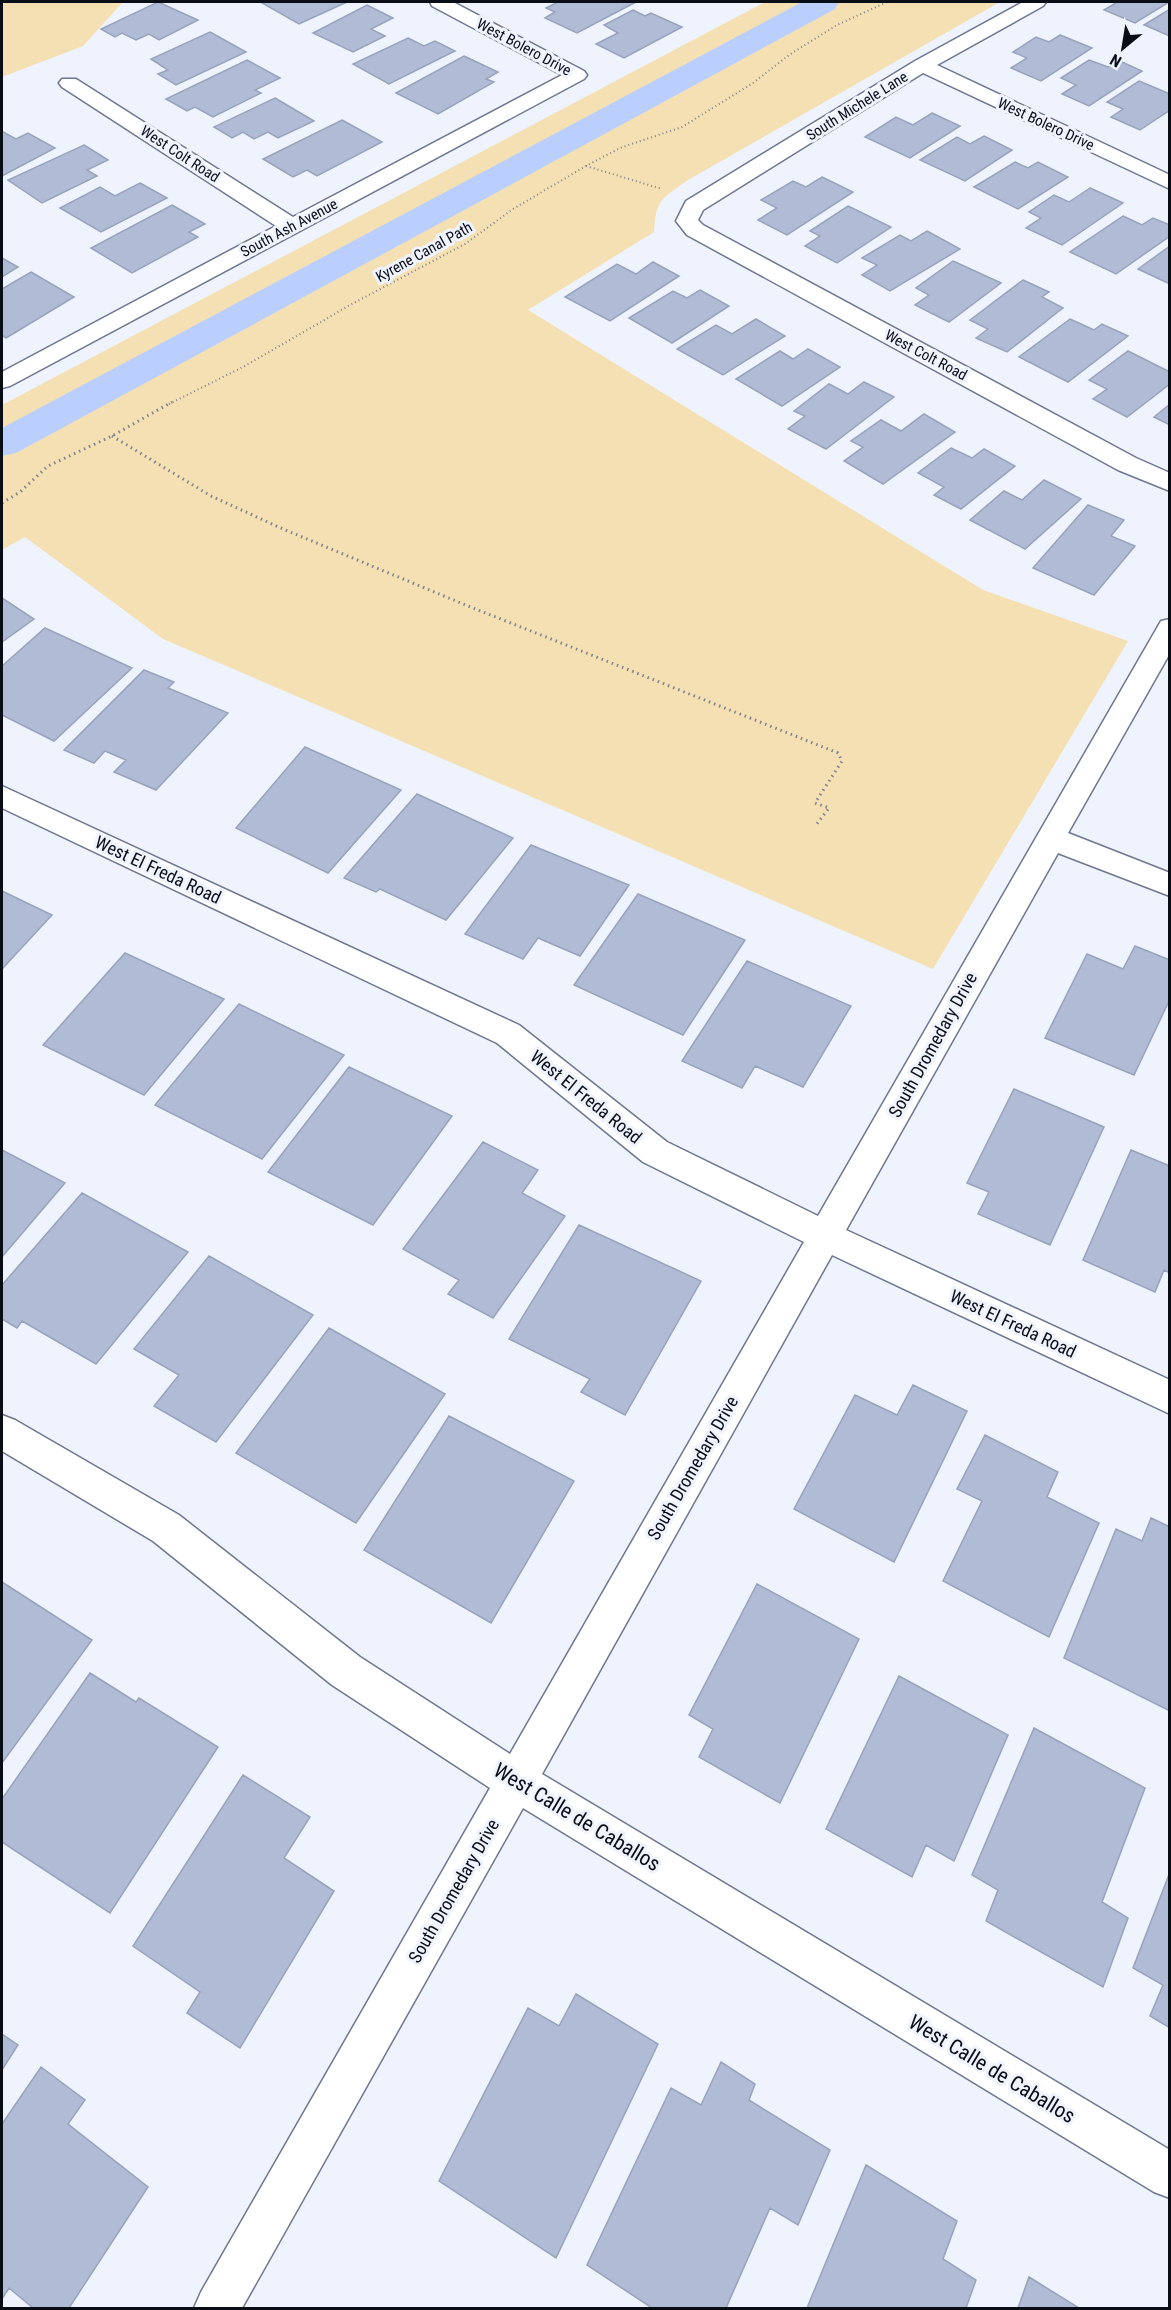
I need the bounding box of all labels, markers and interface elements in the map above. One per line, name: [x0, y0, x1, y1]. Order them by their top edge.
street label: West Bolero Drive: [474, 15, 574, 79]
north arrow: [1093, 18, 1153, 78]
text: N: [1107, 50, 1125, 71]
street label: South Michele Lane: [803, 68, 911, 144]
street label: West Bolero Drive: [995, 94, 1097, 154]
street label: West Colt Road: [137, 122, 223, 186]
street label: South Ash Avenue: [238, 195, 340, 261]
street label: Kyrene Canal Path: [373, 218, 475, 286]
street label: West Colt Road: [882, 326, 970, 384]
street label: West El Freda Road: [92, 831, 225, 908]
street label: South Dromedary Drive: [884, 969, 981, 1121]
street label: West El Freda Road: [527, 1045, 646, 1148]
street label: West El Freda Road: [947, 1285, 1080, 1362]
street label: South Dromedary Drive: [643, 1392, 742, 1543]
street label: West Calle de Caballos: [490, 1758, 664, 1876]
street label: South Dromedary Drive: [404, 1815, 503, 1966]
street label: West Calle de Caballos: [905, 2010, 1079, 2128]

